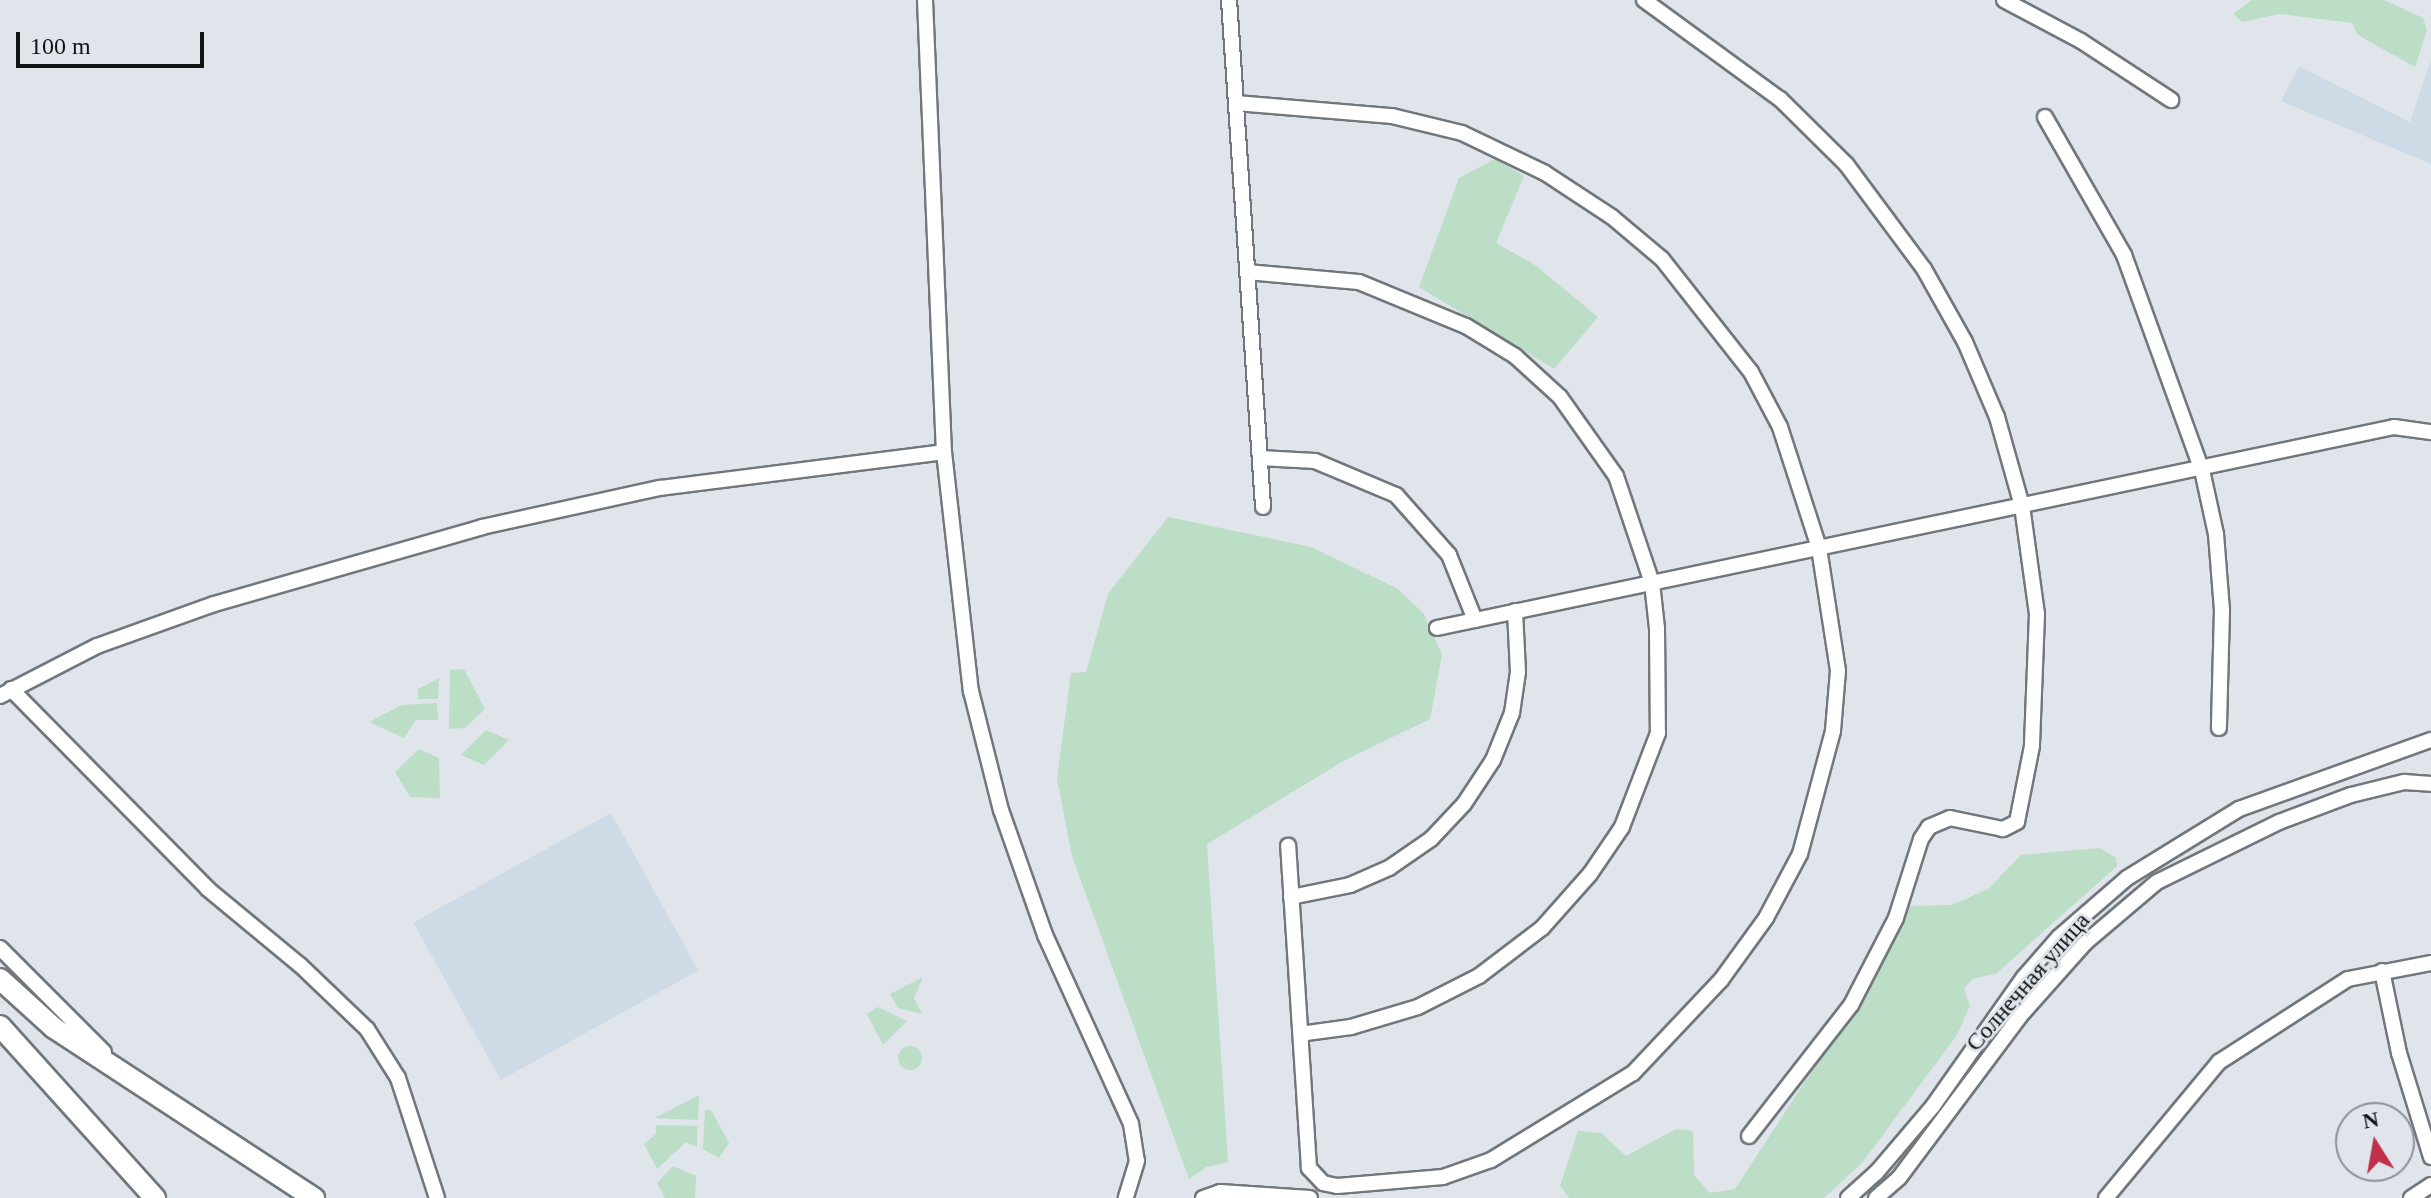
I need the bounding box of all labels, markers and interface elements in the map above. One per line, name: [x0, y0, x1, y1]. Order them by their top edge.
scale bar: [20, 16, 208, 66]
text: 100 m: [30, 33, 91, 59]
street label: Солнечная улица: [1960, 907, 2096, 1057]
north arrow: [2335, 1102, 2415, 1182]
text: N: [2361, 1106, 2381, 1134]

